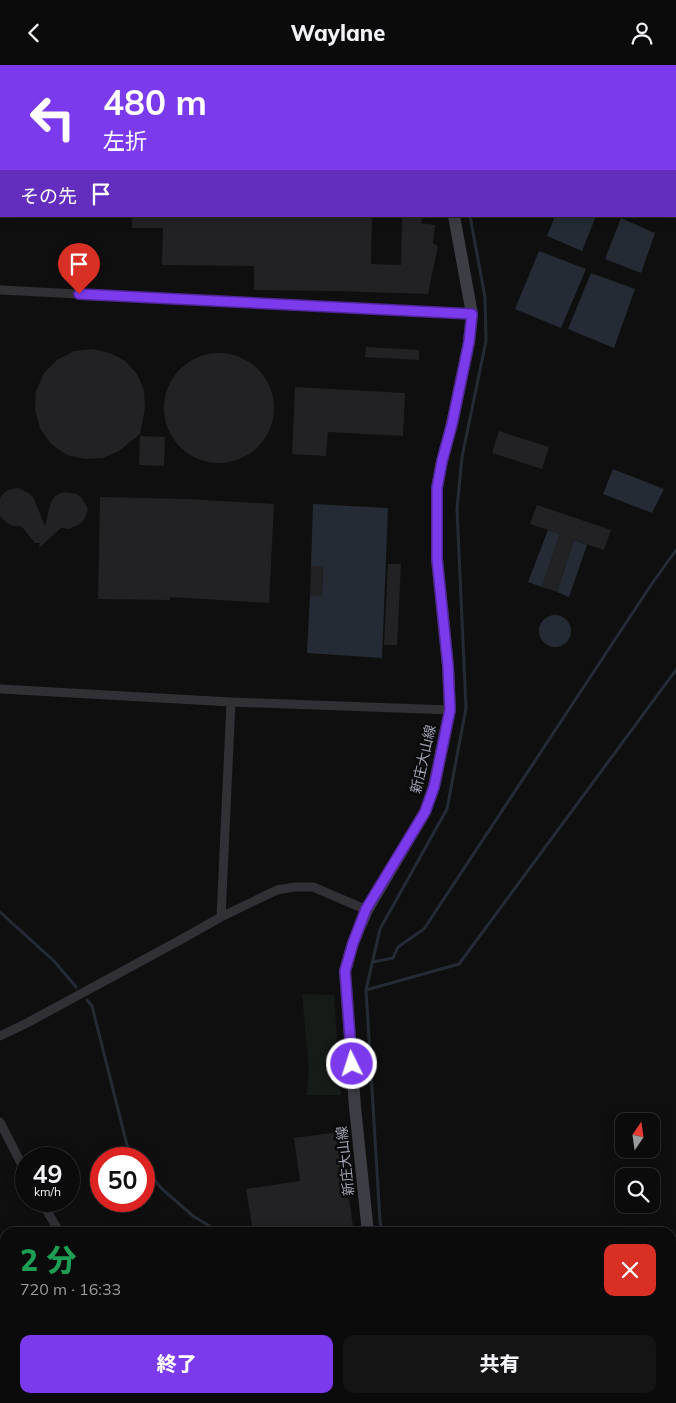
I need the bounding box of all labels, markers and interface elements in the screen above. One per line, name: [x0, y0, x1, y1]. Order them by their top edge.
icon: back: [20, 19, 48, 47]
text: Waylane: [291, 19, 385, 47]
icon: person: [628, 19, 656, 47]
text: 480 m: [103, 80, 207, 124]
icon: left: [20, 85, 85, 150]
text: 左折: [103, 127, 147, 155]
icon: arrive: [87, 180, 115, 208]
text: その先: [20, 184, 77, 208]
pin: [58, 243, 100, 294]
icon: arrive: [65, 250, 93, 278]
street label: 新庄大山線: [406, 723, 440, 795]
position arrow: [325, 1037, 377, 1089]
north arrow: [615, 1113, 660, 1157]
map controls: [615, 1113, 660, 1213]
street label: 新庄大山線: [332, 1125, 358, 1197]
speed limit sign: 50: [90, 1147, 155, 1212]
text: 49: [32, 1158, 63, 1189]
button: search: [615, 1168, 660, 1213]
text: km/h: [34, 1184, 61, 1199]
text: 2 分: [20, 1241, 76, 1279]
button: close: [604, 1244, 656, 1296]
text: 720 m · 16:33: [20, 1279, 121, 1299]
button: 終了: [20, 1335, 333, 1393]
button: 共有: [343, 1335, 656, 1393]

